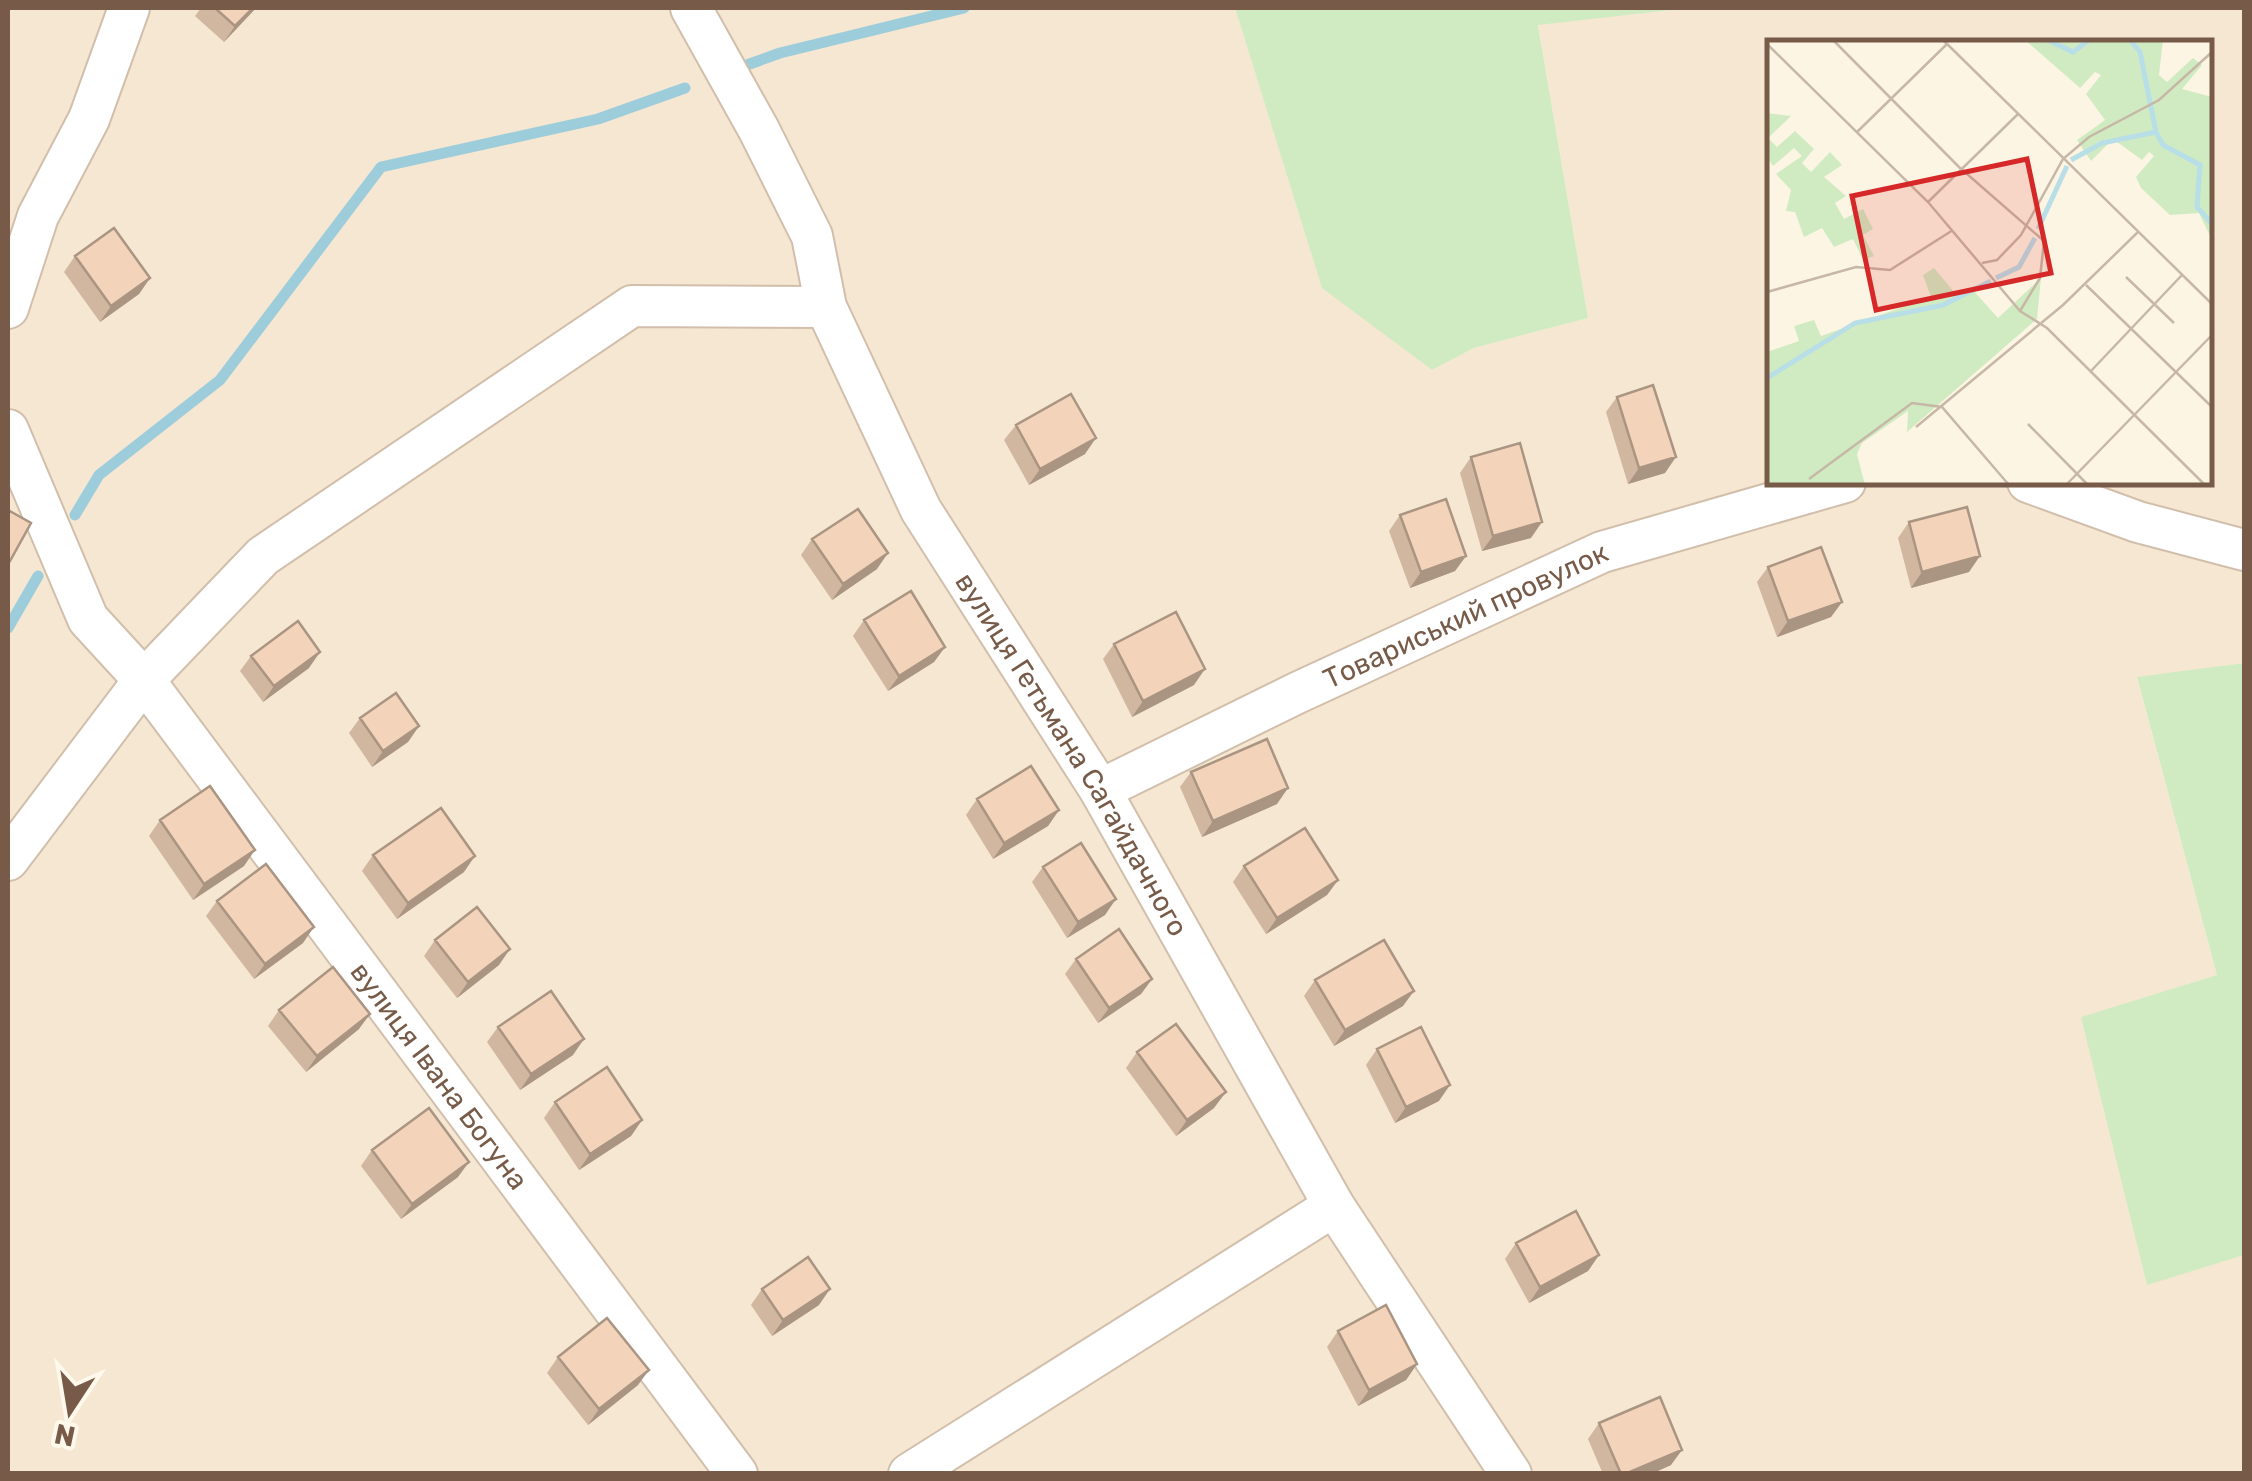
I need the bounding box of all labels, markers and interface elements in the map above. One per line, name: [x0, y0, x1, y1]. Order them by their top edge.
inset map: [1767, 40, 2212, 485]
street label: Товариський провулок: [1318, 536, 1613, 696]
street label: вулиця Гетьмана Сагайдачного: [948, 567, 1195, 942]
street label: вулиця Івана Богуна: [344, 956, 535, 1196]
north arrow: [20, 1361, 120, 1461]
text: N: [52, 1417, 78, 1453]

